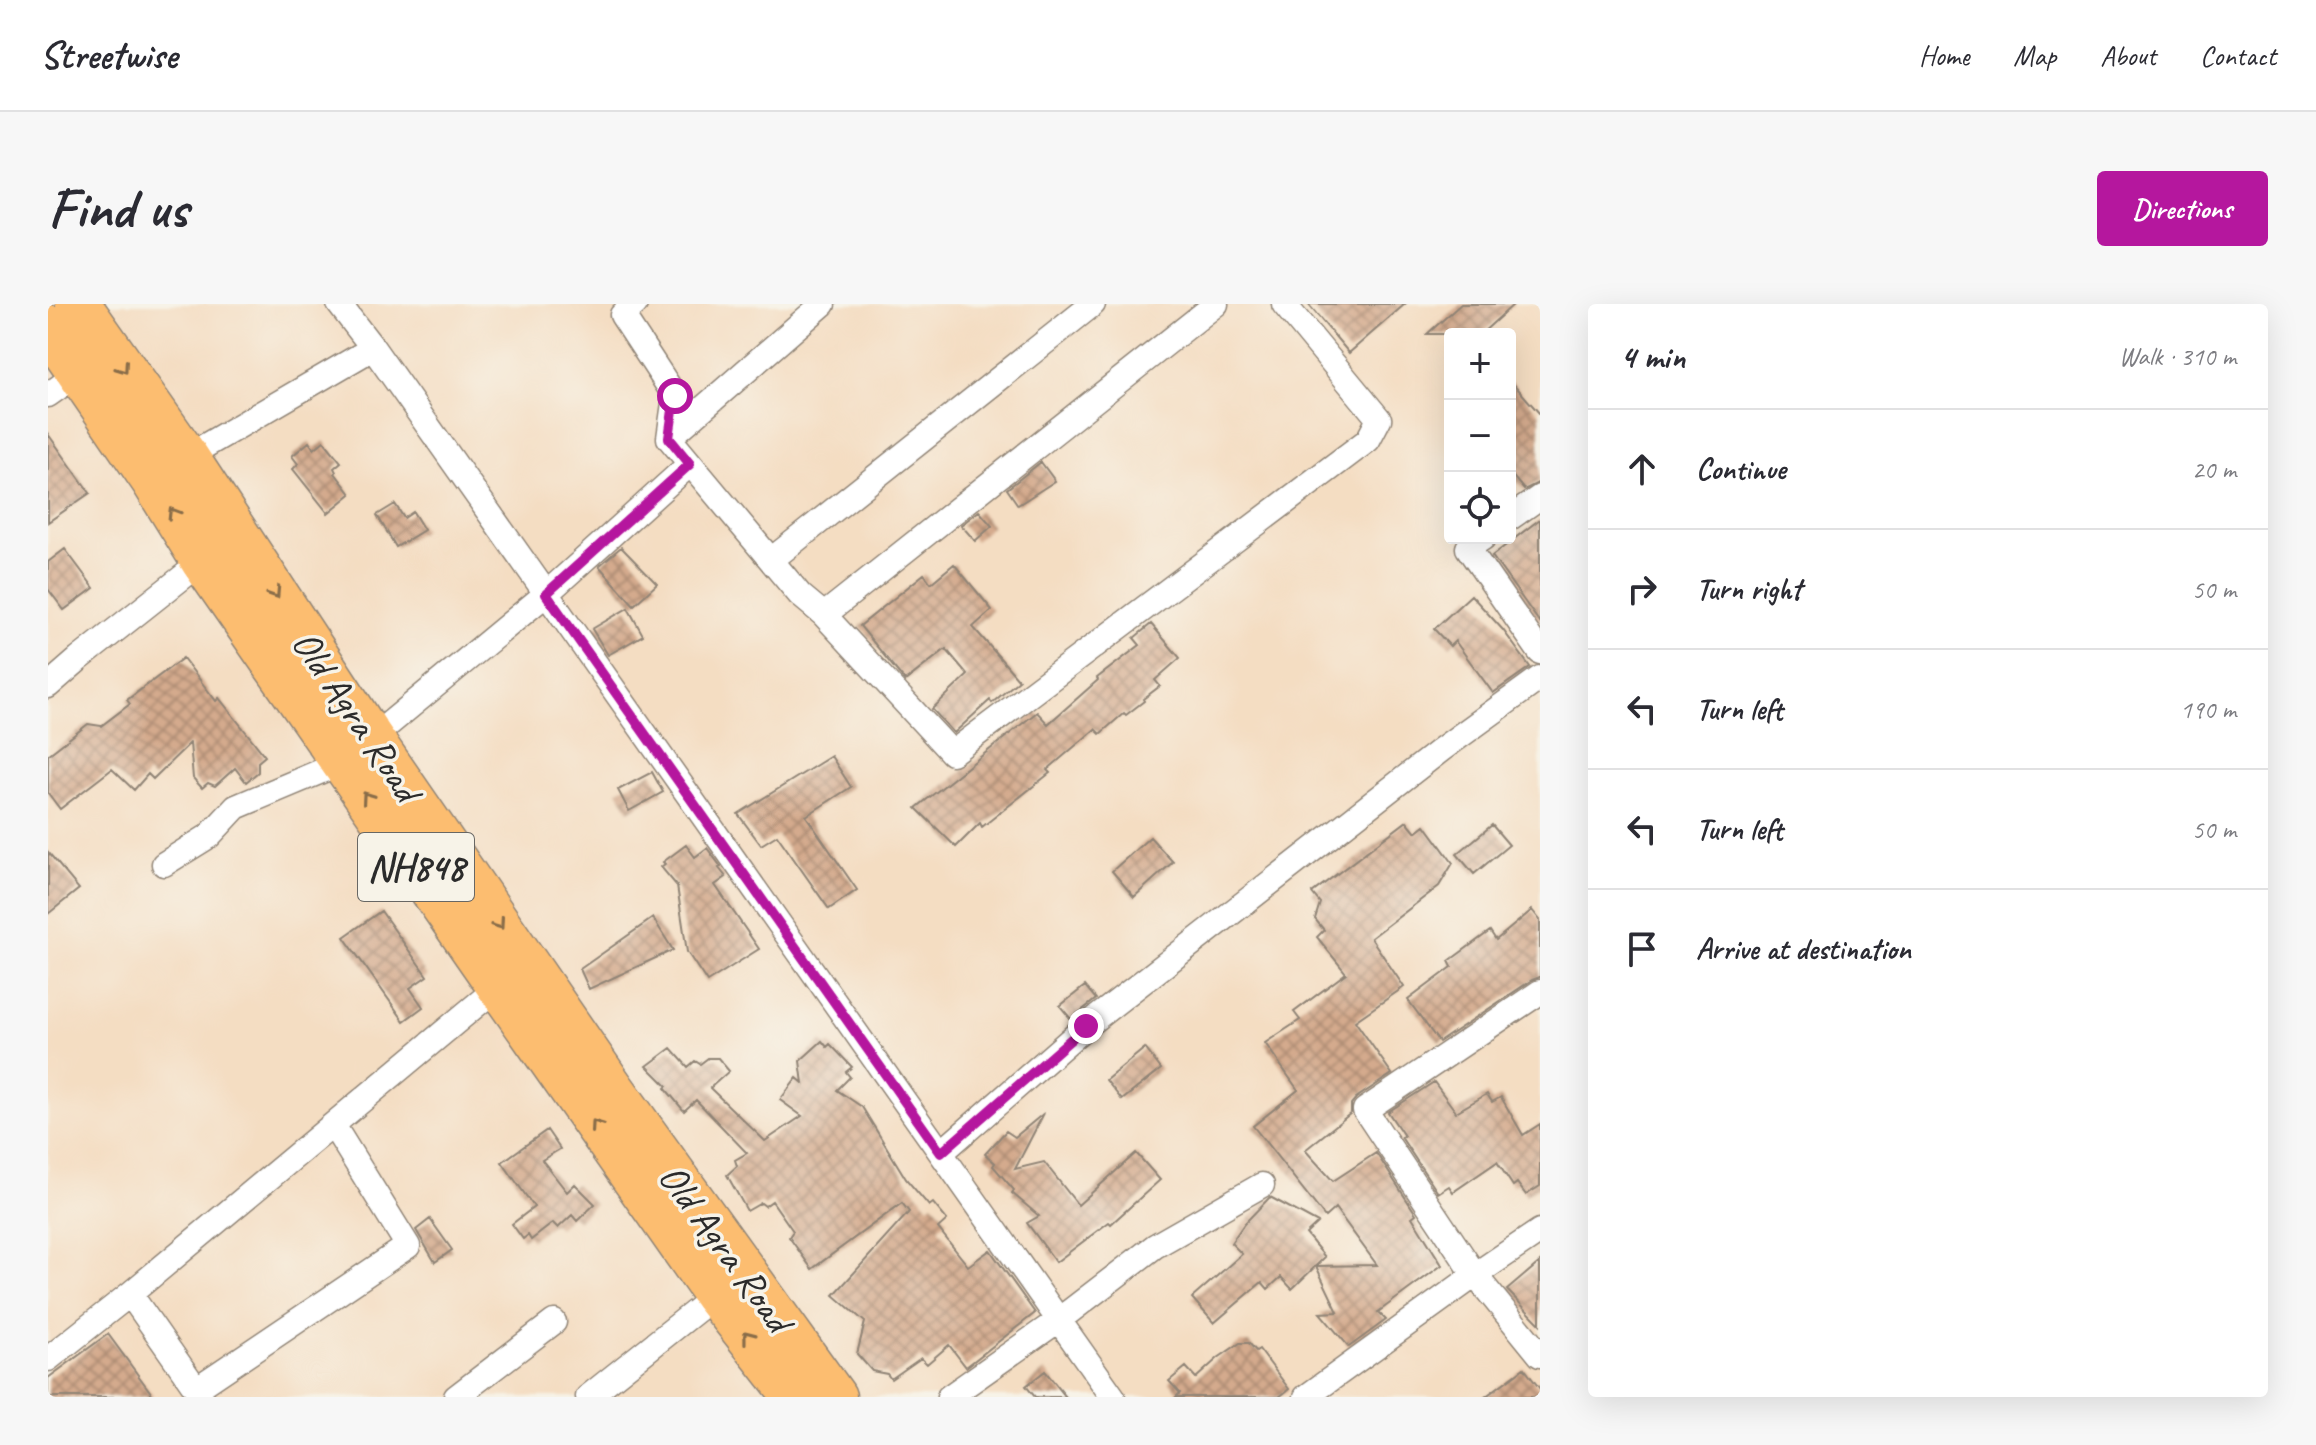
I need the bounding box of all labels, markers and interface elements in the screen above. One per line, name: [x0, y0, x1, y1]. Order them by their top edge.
text: Streetwise: [40, 32, 177, 79]
text: Home: [1919, 38, 1969, 73]
text: Map: [2013, 38, 2056, 73]
text: About: [2100, 38, 2156, 73]
text: Contact: [2200, 38, 2276, 73]
button: Directions: [2097, 171, 2268, 246]
text: Find us: [48, 173, 188, 244]
map controls: [1444, 328, 1516, 544]
button: +: [1444, 328, 1516, 400]
text: 4 min: [1620, 335, 1685, 378]
text: Walk · 310 m: [2119, 340, 2236, 373]
one-way arrow: [113, 359, 128, 373]
route start: [657, 378, 693, 414]
button: −: [1444, 400, 1516, 472]
icon: ahead: [1620, 447, 1664, 491]
text: Continue: [1696, 450, 1786, 488]
text: 20 m: [2192, 453, 2236, 486]
button: locate: [1444, 472, 1516, 544]
one-way arrow: [168, 507, 183, 522]
icon: right: [1620, 567, 1664, 611]
text: Turn right: [1696, 570, 1801, 608]
text: 50 m: [2192, 573, 2236, 606]
one-way arrow: [266, 584, 281, 598]
street label: Old Agra Road: [281, 620, 435, 816]
icon: left: [1620, 687, 1664, 731]
text: Turn left: [1696, 690, 1783, 728]
text: 190 m: [2180, 693, 2236, 726]
one-way arrow: [362, 791, 377, 805]
icon: left: [1620, 807, 1664, 851]
text: Turn left: [1696, 810, 1783, 848]
text: 50 m: [2192, 813, 2236, 846]
road number: NH848: [358, 833, 474, 901]
one-way arrow: [489, 916, 504, 930]
icon: arrive: [1620, 927, 1664, 971]
text: Arrive at destination: [1696, 930, 1911, 968]
route end: [1068, 1008, 1104, 1044]
one-way arrow: [591, 1119, 606, 1133]
street label: Old Agra Road: [647, 1154, 807, 1347]
one-way arrow: [743, 1331, 758, 1345]

